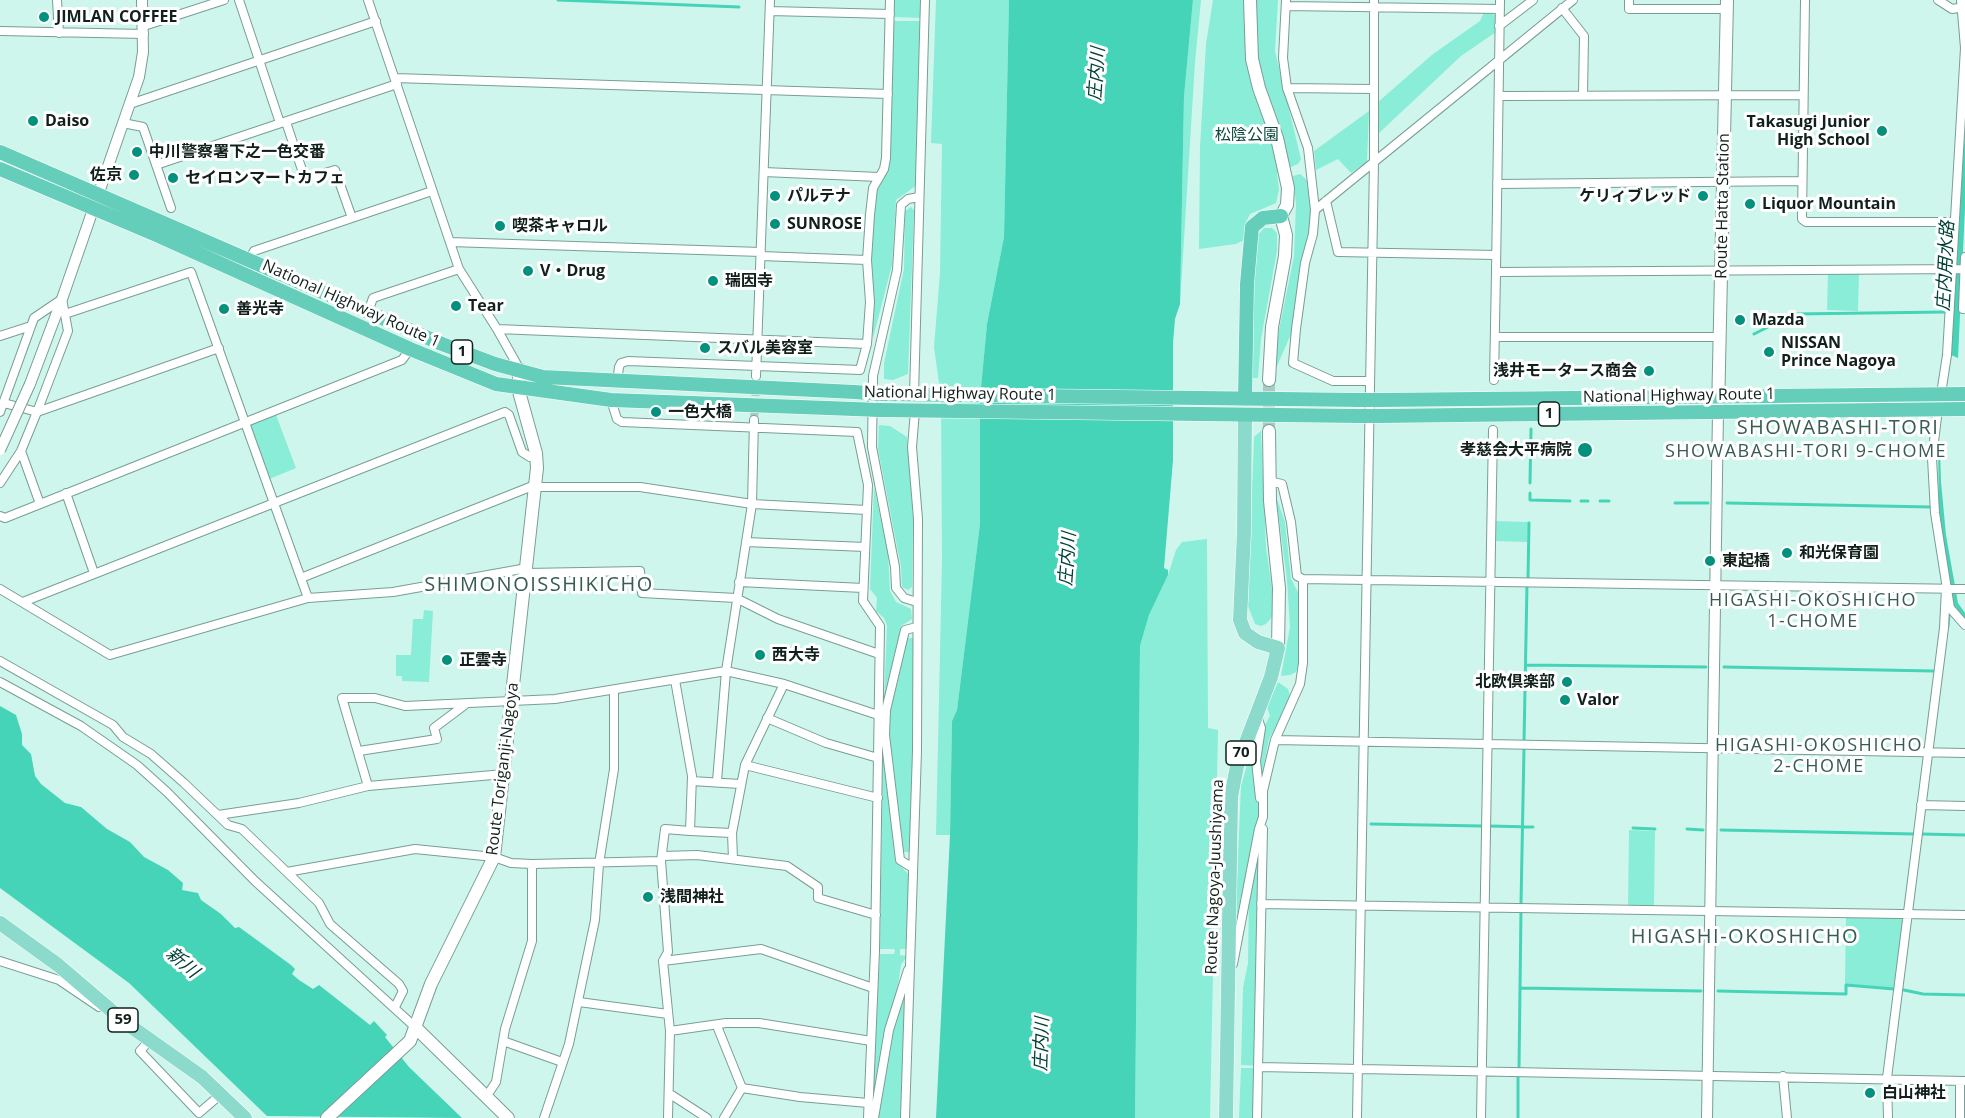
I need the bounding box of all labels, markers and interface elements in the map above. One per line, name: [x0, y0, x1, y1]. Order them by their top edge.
place label: JIMLAN COFFEE: [56, 7, 177, 27]
marker: JIMLAN COFFEE: [37, 10, 51, 24]
water label: 庄内川: [1084, 46, 1110, 102]
place label: Daiso: [45, 111, 89, 131]
place label: Takasugi Junior High School: [1747, 112, 1870, 150]
marker: Daiso: [26, 114, 40, 128]
marker: Takasugi Junior High School: [1875, 124, 1889, 138]
park label: 松陰公園: [1215, 125, 1279, 145]
street label: Route Hatta Station: [1712, 133, 1734, 279]
place label: 中川警察署下之一色交番: [149, 142, 325, 162]
marker: 中川警察署下之一色交番: [130, 145, 144, 159]
place label: 佐京: [90, 165, 122, 185]
marker: 佐京: [127, 168, 141, 182]
place label: セイロンマートカフェ: [185, 168, 345, 188]
marker: セイロンマートカフェ: [166, 171, 180, 185]
place label: パルテナ: [787, 186, 851, 206]
place label: ケリィブレッド: [1579, 186, 1691, 206]
marker: パルテナ: [768, 189, 782, 203]
marker: ケリィブレッド: [1696, 189, 1710, 203]
place label: Liquor Mountain: [1762, 194, 1896, 214]
marker: Liquor Mountain: [1743, 197, 1757, 211]
place label: SUNROSE: [787, 214, 862, 234]
place label: 喫茶キャロル: [512, 216, 608, 236]
marker: SUNROSE: [768, 217, 782, 231]
marker: 喫茶キャロル: [493, 219, 507, 233]
water label: 庄内用水路: [1933, 220, 1959, 312]
street label: National Highway Route 1: [259, 256, 443, 352]
place label: V・Drug: [540, 261, 605, 281]
marker: V・Drug: [521, 264, 535, 278]
place label: 瑞因寺: [725, 271, 773, 291]
marker: 瑞因寺: [706, 274, 720, 288]
place label: Tear: [468, 296, 504, 316]
place label: 善光寺: [236, 299, 284, 319]
marker: Tear: [449, 299, 463, 313]
marker: 善光寺: [217, 302, 231, 316]
place label: Mazda: [1752, 310, 1804, 330]
marker: Mazda: [1733, 313, 1747, 327]
place label: NISSAN Prince Nagoya: [1781, 333, 1896, 371]
place label: スバル美容室: [717, 338, 813, 358]
road number: 1: [452, 340, 472, 364]
marker: スバル美容室: [698, 341, 712, 355]
marker: NISSAN Prince Nagoya: [1762, 345, 1776, 359]
place label: 浅井モータース商会: [1493, 361, 1637, 381]
marker: 浅井モータース商会: [1642, 364, 1656, 378]
street label: National Highway Route 1: [864, 383, 1056, 405]
street label: National Highway Route 1: [1583, 385, 1775, 407]
place label: 一色大橋: [668, 402, 732, 422]
road number: 1: [1538, 402, 1560, 426]
marker: 一色大橋: [649, 405, 663, 419]
district label: SHOWABASHI-TORI: [1737, 416, 1939, 440]
place label: 孝慈会大平病院: [1460, 440, 1572, 460]
marker: 孝慈会大平病院: [1576, 441, 1594, 459]
district label: SHOWABASHI-TORI 9-CHOME: [1665, 441, 1947, 463]
water label: 庄内川: [1055, 531, 1081, 587]
place label: 和光保育園: [1799, 543, 1879, 563]
marker: 和光保育園: [1780, 546, 1794, 560]
place label: 東起橋: [1722, 551, 1770, 571]
marker: 東起橋: [1703, 554, 1717, 568]
district label: SHIMONOISSHIKICHO: [424, 573, 654, 597]
district label: HIGASHI-OKOSHICHO 1-CHOME: [1709, 590, 1917, 632]
place label: 西大寺: [772, 645, 820, 665]
marker: 西大寺: [753, 648, 767, 662]
place label: 正雲寺: [459, 650, 507, 670]
marker: 正雲寺: [440, 653, 454, 667]
place label: 北欧倶楽部: [1475, 672, 1555, 692]
marker: 北欧倶楽部: [1560, 675, 1574, 689]
street label: Route Toriganji-Nagoya: [483, 682, 523, 856]
place label: Valor: [1577, 690, 1619, 710]
marker: Valor: [1558, 693, 1572, 707]
district label: HIGASHI-OKOSHICHO 2-CHOME: [1715, 735, 1923, 777]
road number: 70: [1226, 741, 1256, 765]
street label: Route Nagoya-Juushiyama: [1202, 779, 1228, 975]
place label: 浅間神社: [660, 887, 724, 907]
marker: 浅間神社: [641, 890, 655, 904]
district label: HIGASHI-OKOSHICHO: [1631, 925, 1859, 949]
water label: 新川: [161, 943, 203, 983]
road number: 59: [108, 1008, 138, 1032]
water label: 庄内川: [1030, 1017, 1054, 1071]
place label: 白山神社: [1882, 1083, 1946, 1103]
marker: 白山神社: [1863, 1086, 1877, 1100]

